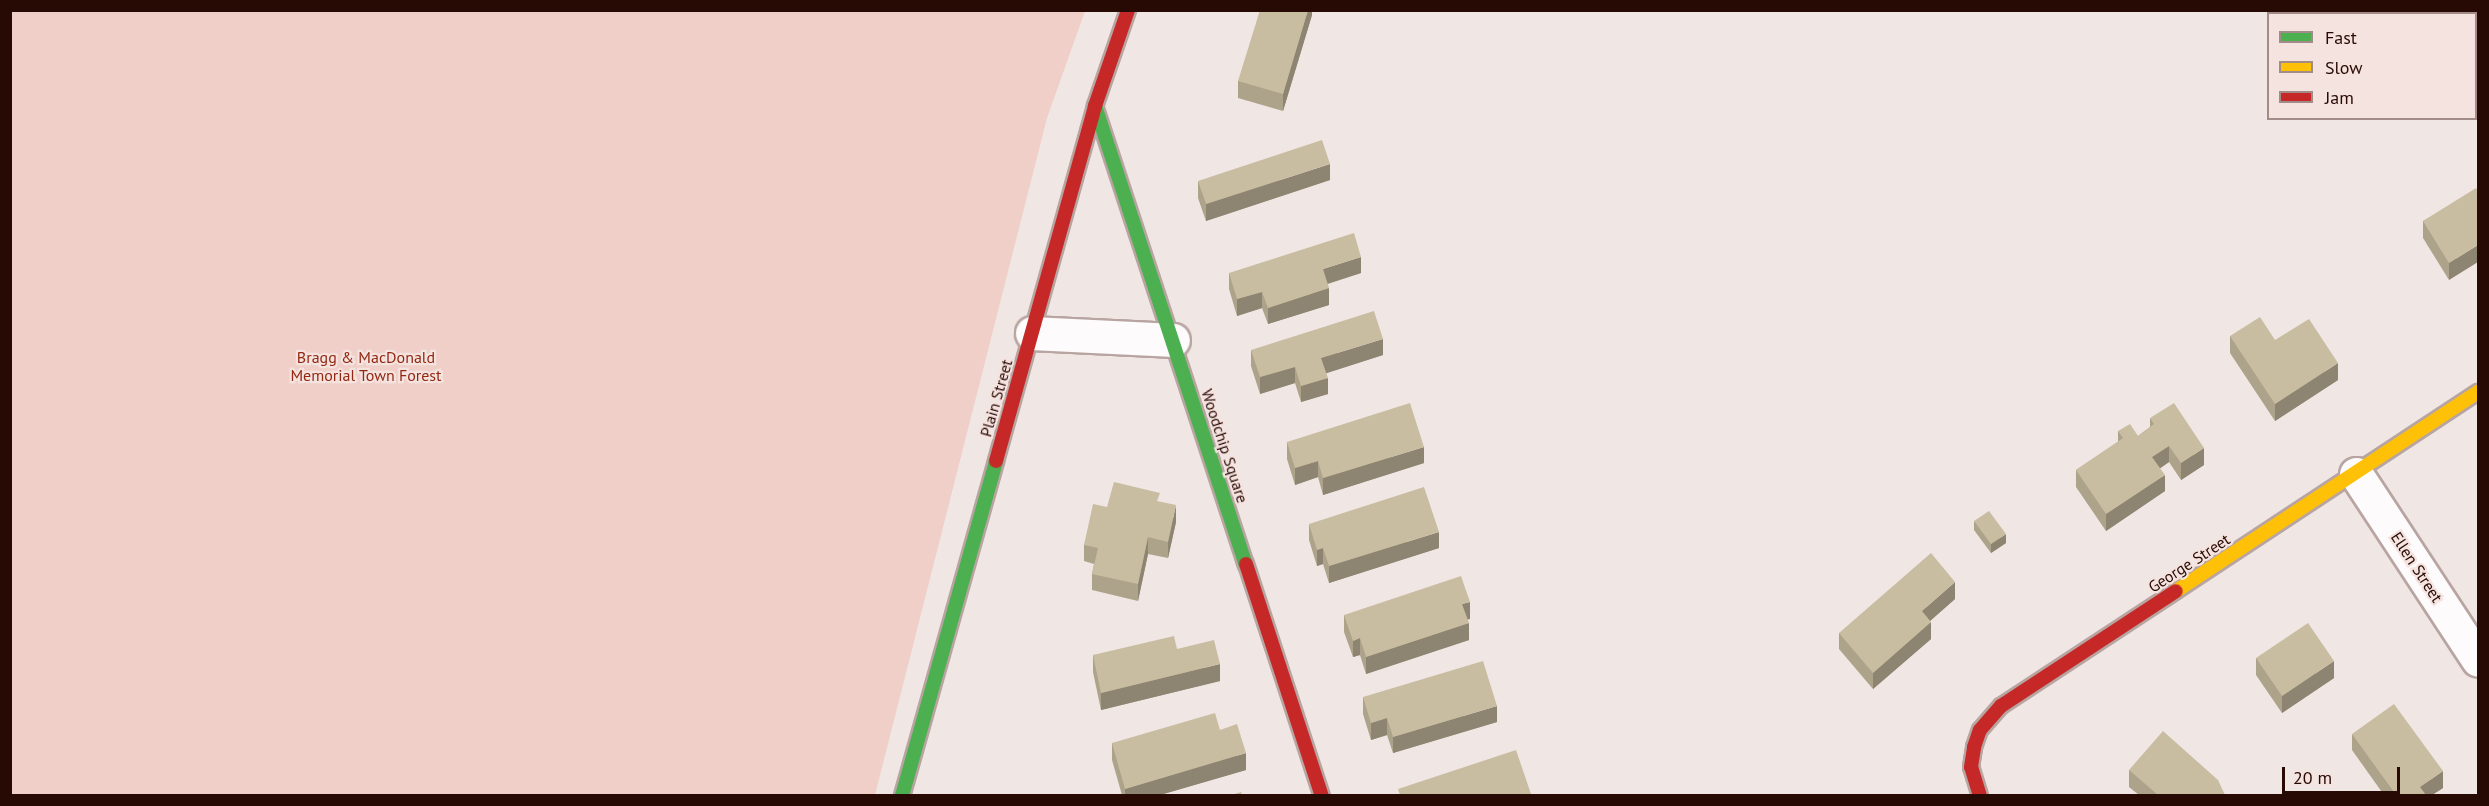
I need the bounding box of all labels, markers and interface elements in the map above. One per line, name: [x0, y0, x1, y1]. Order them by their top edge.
legend: [2267, 12, 2477, 120]
text: Fast: [2325, 26, 2357, 49]
text: Slow: [2325, 56, 2363, 79]
text: Jam: [2325, 86, 2354, 109]
park label: Bragg & MacDonald Memorial Town Forest: [290, 347, 442, 385]
street label: Plain Street: [976, 357, 1016, 439]
street label: Woodchip Square: [1198, 387, 1252, 505]
street label: Ellen Street: [2387, 528, 2447, 606]
street label: George Street: [2145, 529, 2233, 597]
scale bar: [2285, 755, 2404, 793]
text: 20 m: [2293, 766, 2332, 789]

